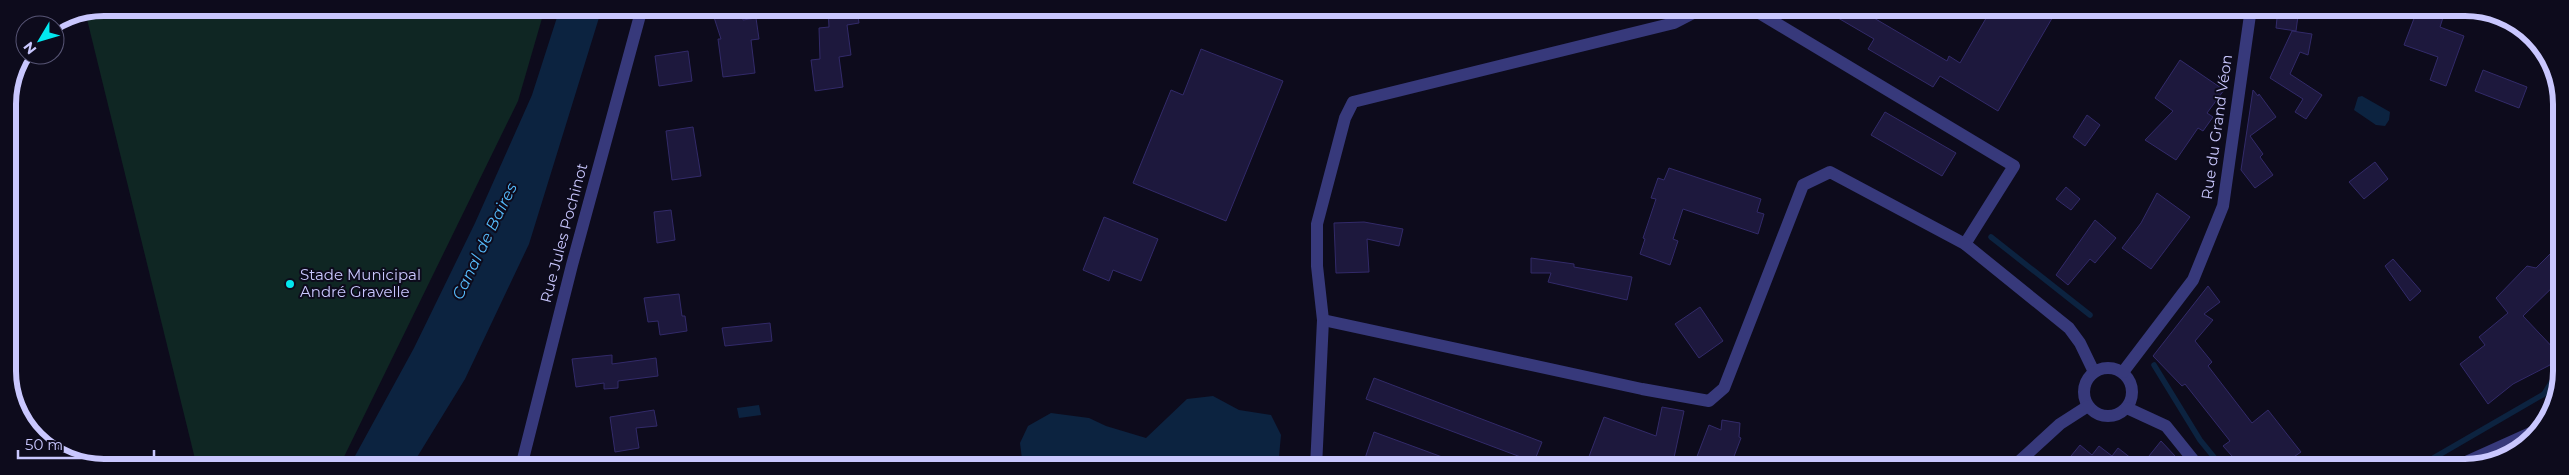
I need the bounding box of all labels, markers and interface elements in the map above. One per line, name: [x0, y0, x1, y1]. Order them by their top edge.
north arrow: [15, 15, 65, 65]
text: N: [19, 38, 40, 58]
street label: Rue du Grand Véon: [2197, 53, 2236, 201]
street label: Rue Jules Pochinot: [536, 161, 591, 305]
water label: Canal de Baires: [448, 179, 521, 303]
place label: Stade Municipal André Gravelle: [300, 265, 421, 301]
marker: Stade Municipal André Gravelle: [284, 278, 296, 290]
scale bar: [18, 428, 154, 460]
text: 50 m: [25, 435, 63, 454]

